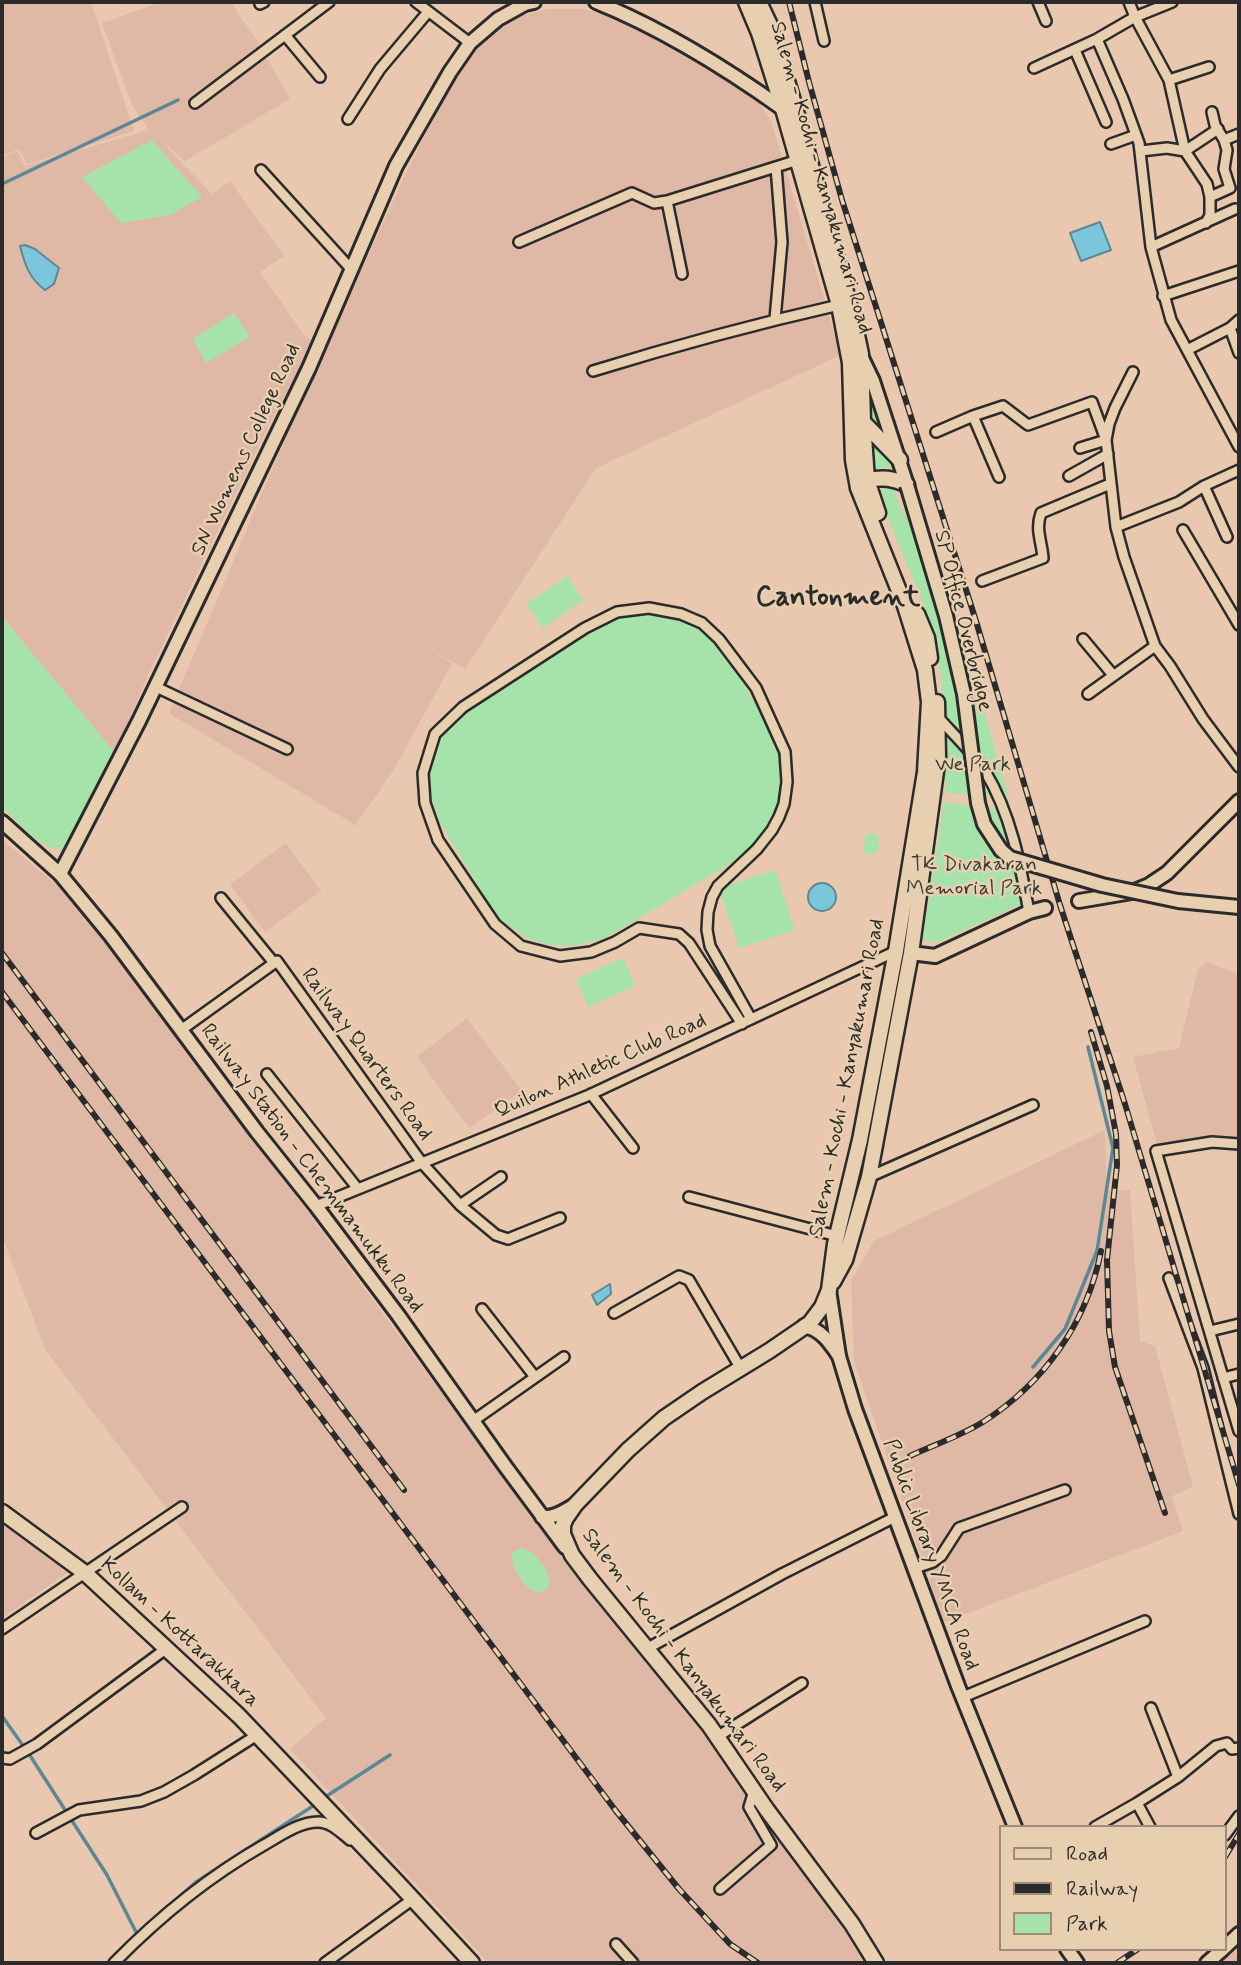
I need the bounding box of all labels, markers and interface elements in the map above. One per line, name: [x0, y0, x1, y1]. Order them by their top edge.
street label: Salem - Kochi - Kanyakumari Road: [763, 19, 877, 337]
street label: SN Womens College Road: [187, 340, 307, 560]
street label: SP Office Overbridge: [927, 528, 997, 714]
district label: Cantonment: [756, 582, 920, 616]
park label: We Park: [935, 753, 1011, 779]
park label: TK Divakaran Memorial Park: [906, 853, 1042, 903]
street label: Salem - Kochi - Kanyakumari Road: [805, 917, 891, 1239]
street label: Railway Quarters Road: [295, 964, 437, 1146]
street label: Quilon Athletic Club Road: [491, 1009, 711, 1125]
street label: Railway Station - Chemmamukku Road: [194, 1019, 428, 1319]
street label: Public Library YMCA Road: [876, 1436, 984, 1674]
street label: Salem - Kochi - Kanyakumari Road: [576, 1524, 790, 1798]
street label: Kollam - Kottarakkara: [94, 1553, 264, 1713]
legend: [1000, 1825, 1227, 1951]
text: Road: [1066, 1840, 1108, 1868]
text: Railway: [1066, 1875, 1138, 1903]
text: Park: [1066, 1910, 1108, 1938]

